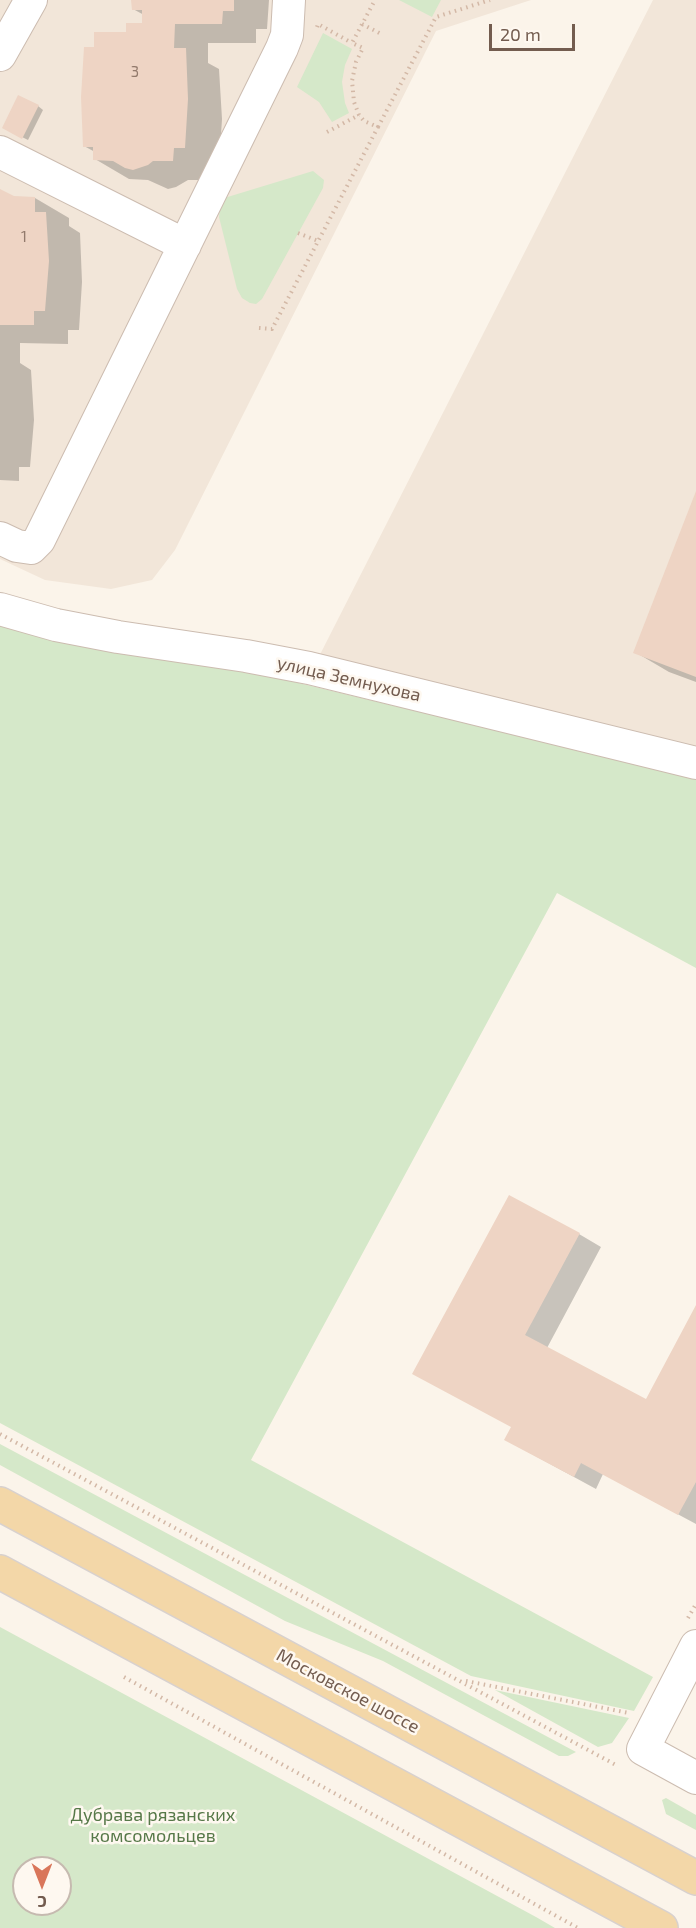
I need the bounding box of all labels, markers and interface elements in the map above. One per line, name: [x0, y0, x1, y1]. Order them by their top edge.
scale bar: [492, 12, 578, 50]
text: 20 m: [500, 23, 541, 45]
house number: 3: [131, 63, 139, 81]
house number: 1: [21, 228, 27, 246]
street label: улица Земнухова: [275, 652, 423, 706]
street label: Московское шоссе: [273, 1644, 423, 1738]
park label: Дубрава рязанских комсомольцев: [71, 1804, 235, 1846]
north arrow: [12, 1856, 72, 1916]
text: С: [37, 1893, 47, 1912]

